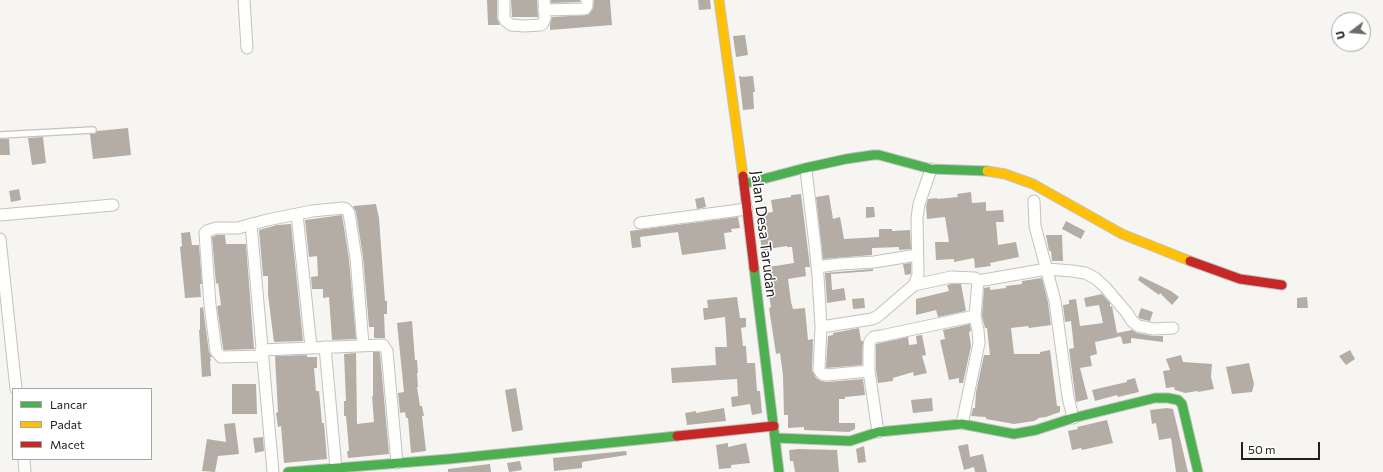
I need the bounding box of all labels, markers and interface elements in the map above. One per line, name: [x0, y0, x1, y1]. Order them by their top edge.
north arrow: [1331, 12, 1371, 52]
text: U: [1333, 30, 1347, 41]
street label: Jalan Desa Tarudan: [747, 170, 781, 298]
legend: [12, 388, 152, 460]
text: Lancar: [50, 397, 87, 411]
text: Padat: [50, 417, 82, 431]
scale bar: [1243, 434, 1322, 460]
text: Macet: [50, 437, 85, 451]
text: 50 m: [1248, 442, 1276, 456]

